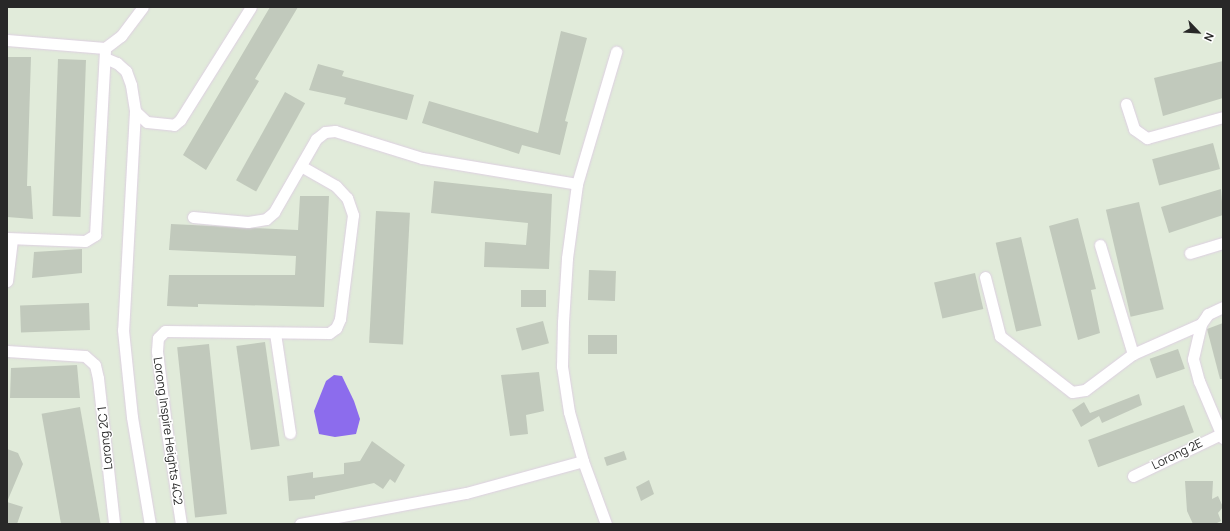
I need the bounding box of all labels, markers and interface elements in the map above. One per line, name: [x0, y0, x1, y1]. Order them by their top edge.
north arrow: [1178, 12, 1218, 52]
text: N: [1201, 31, 1218, 44]
street label: Lorong Inspire Heights 4C2: [150, 356, 186, 506]
street label: Lorong 2C 1: [95, 406, 115, 470]
street label: Lorong 2E: [1149, 436, 1205, 472]

